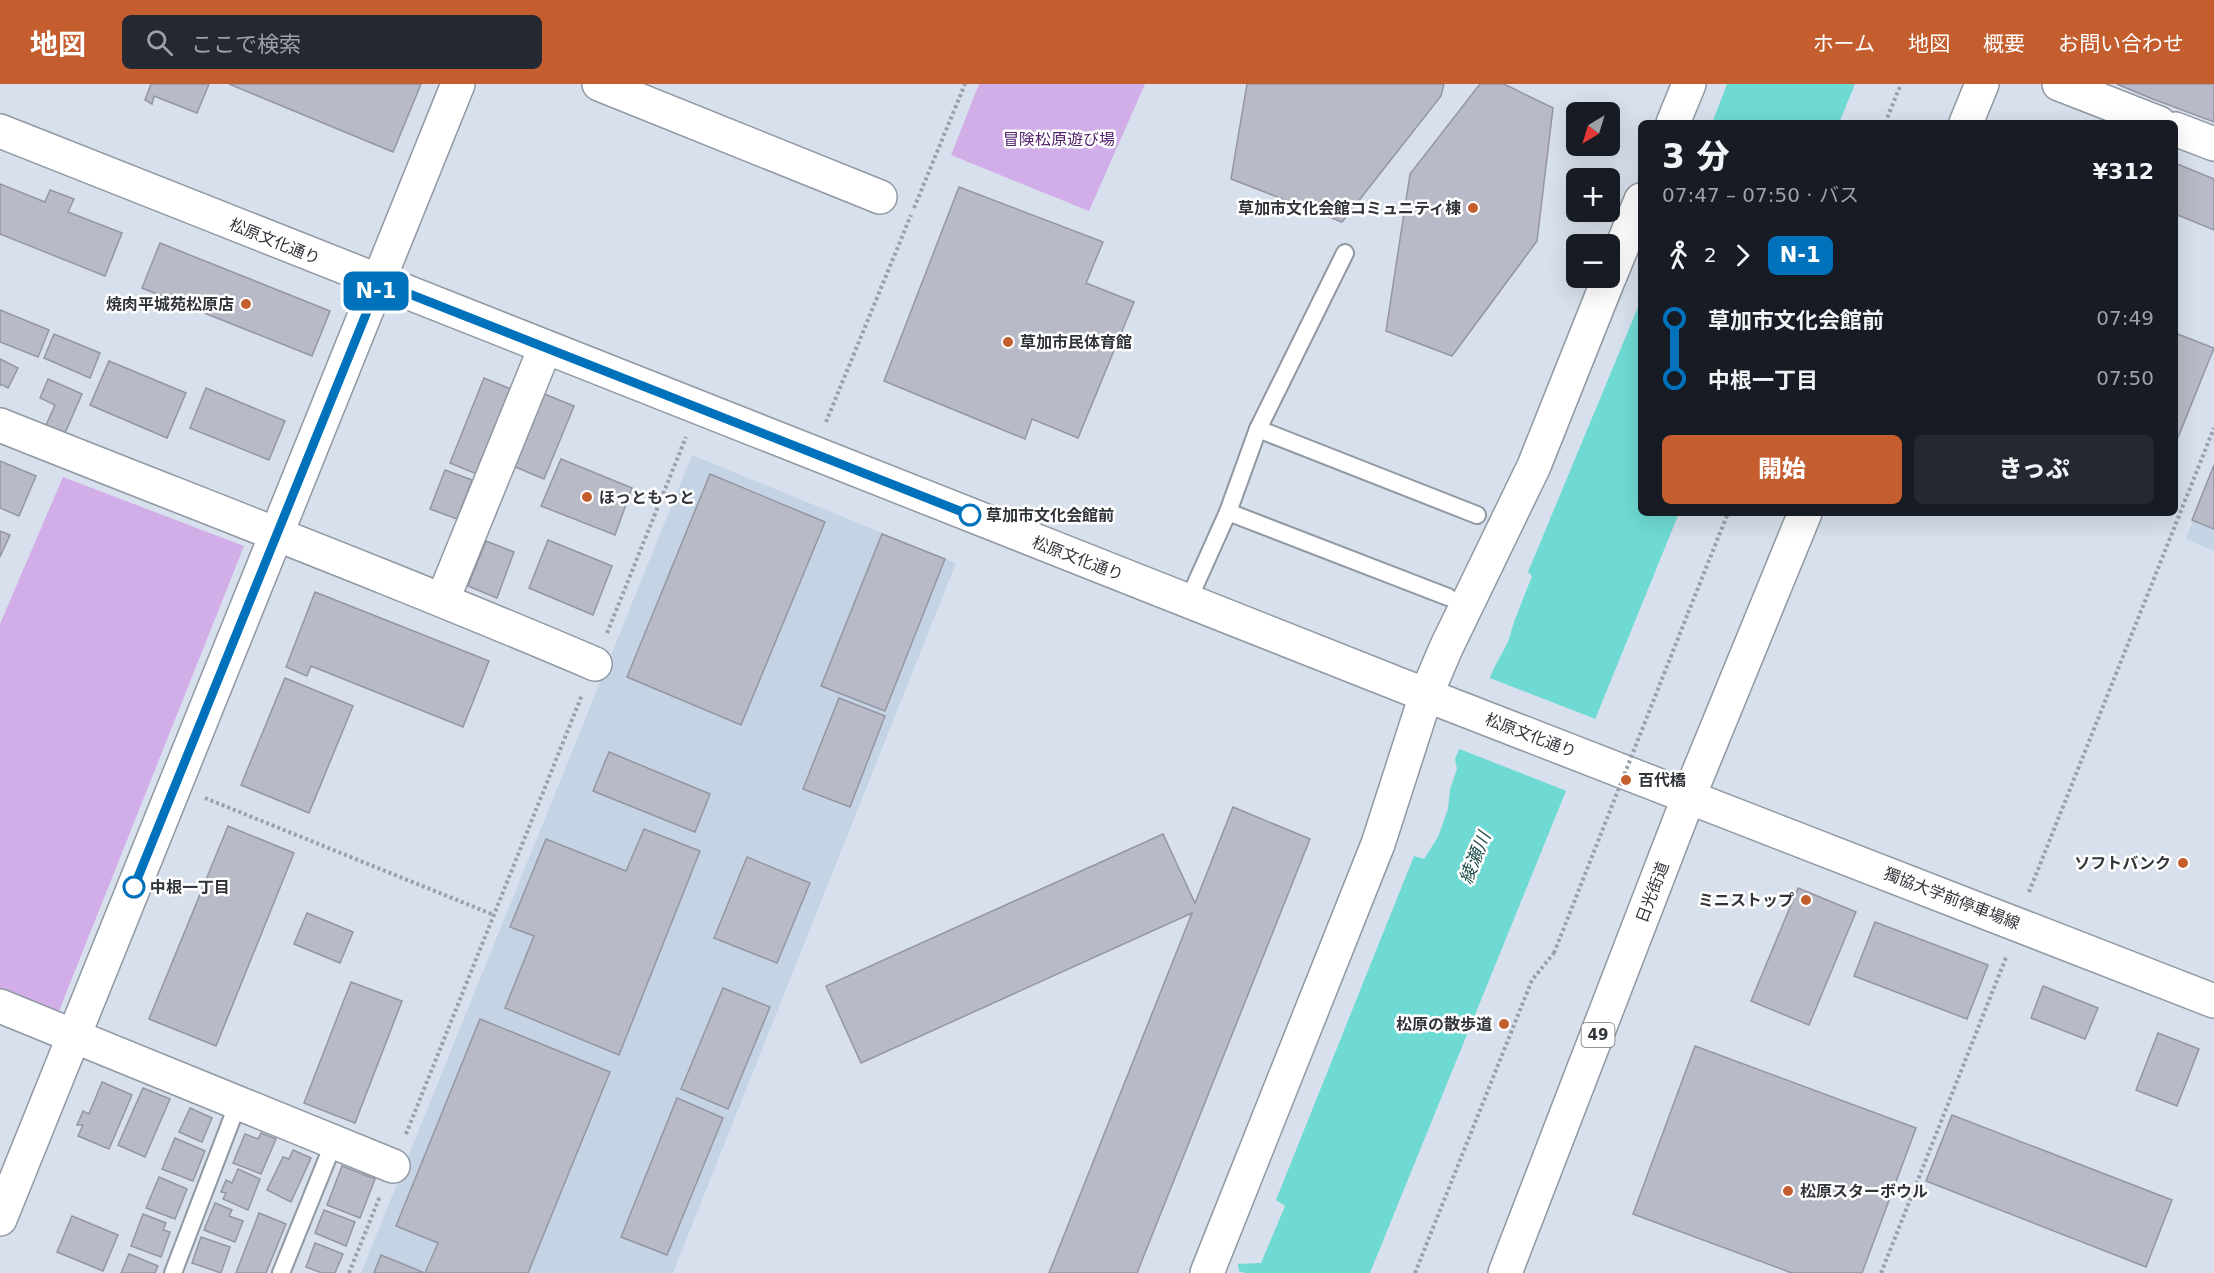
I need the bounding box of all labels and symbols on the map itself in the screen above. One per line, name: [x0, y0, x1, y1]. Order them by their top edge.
north arrow: [1566, 102, 1620, 156]
park label: 冒険松原遊び場: [1003, 130, 1115, 149]
place label: 草加市文化会館コミュニティ棟: [1238, 199, 1461, 218]
marker: 草加市文化会館コミュニティ棟: [1466, 201, 1480, 215]
street label: 松原文化通り: [227, 215, 323, 268]
line badge: N-1: [342, 272, 410, 310]
place label: 焼肉平城苑松原店: [106, 295, 234, 314]
marker: 焼肉平城苑松原店: [239, 297, 253, 311]
place label: 草加市民体育館: [1020, 333, 1132, 352]
marker: 草加市民体育館: [1001, 335, 1015, 349]
place label: ほっともっと: [599, 488, 695, 507]
marker: ほっともっと: [580, 490, 594, 504]
marker: 草加市文化会館前: [959, 504, 981, 526]
place label: 草加市文化会館前: [986, 506, 1114, 525]
street label: 松原文化通り: [1030, 532, 1126, 585]
street label: 松原文化通り: [1483, 709, 1579, 762]
place label: 百代橋: [1638, 771, 1686, 790]
marker: 百代橋: [1619, 773, 1633, 787]
water label: 綾瀬川: [1455, 827, 1495, 887]
place label: ソフトバンク: [2074, 854, 2171, 873]
marker: ソフトバンク: [2176, 856, 2190, 870]
street label: 日光街道: [1632, 859, 1673, 925]
street label: 獨協大学前停車場線: [1881, 864, 2022, 933]
marker: 中根一丁目: [123, 876, 145, 898]
place label: 中根一丁目: [150, 878, 230, 897]
place label: ミニストップ: [1698, 891, 1794, 910]
marker: ミニストップ: [1799, 893, 1813, 907]
place label: 松原の散歩道: [1396, 1015, 1492, 1034]
marker: 松原の散歩道: [1497, 1017, 1511, 1031]
road number: 49: [1582, 1023, 1614, 1047]
place label: 松原スターボウル: [1800, 1182, 1928, 1201]
marker: 松原スターボウル: [1781, 1184, 1795, 1198]

